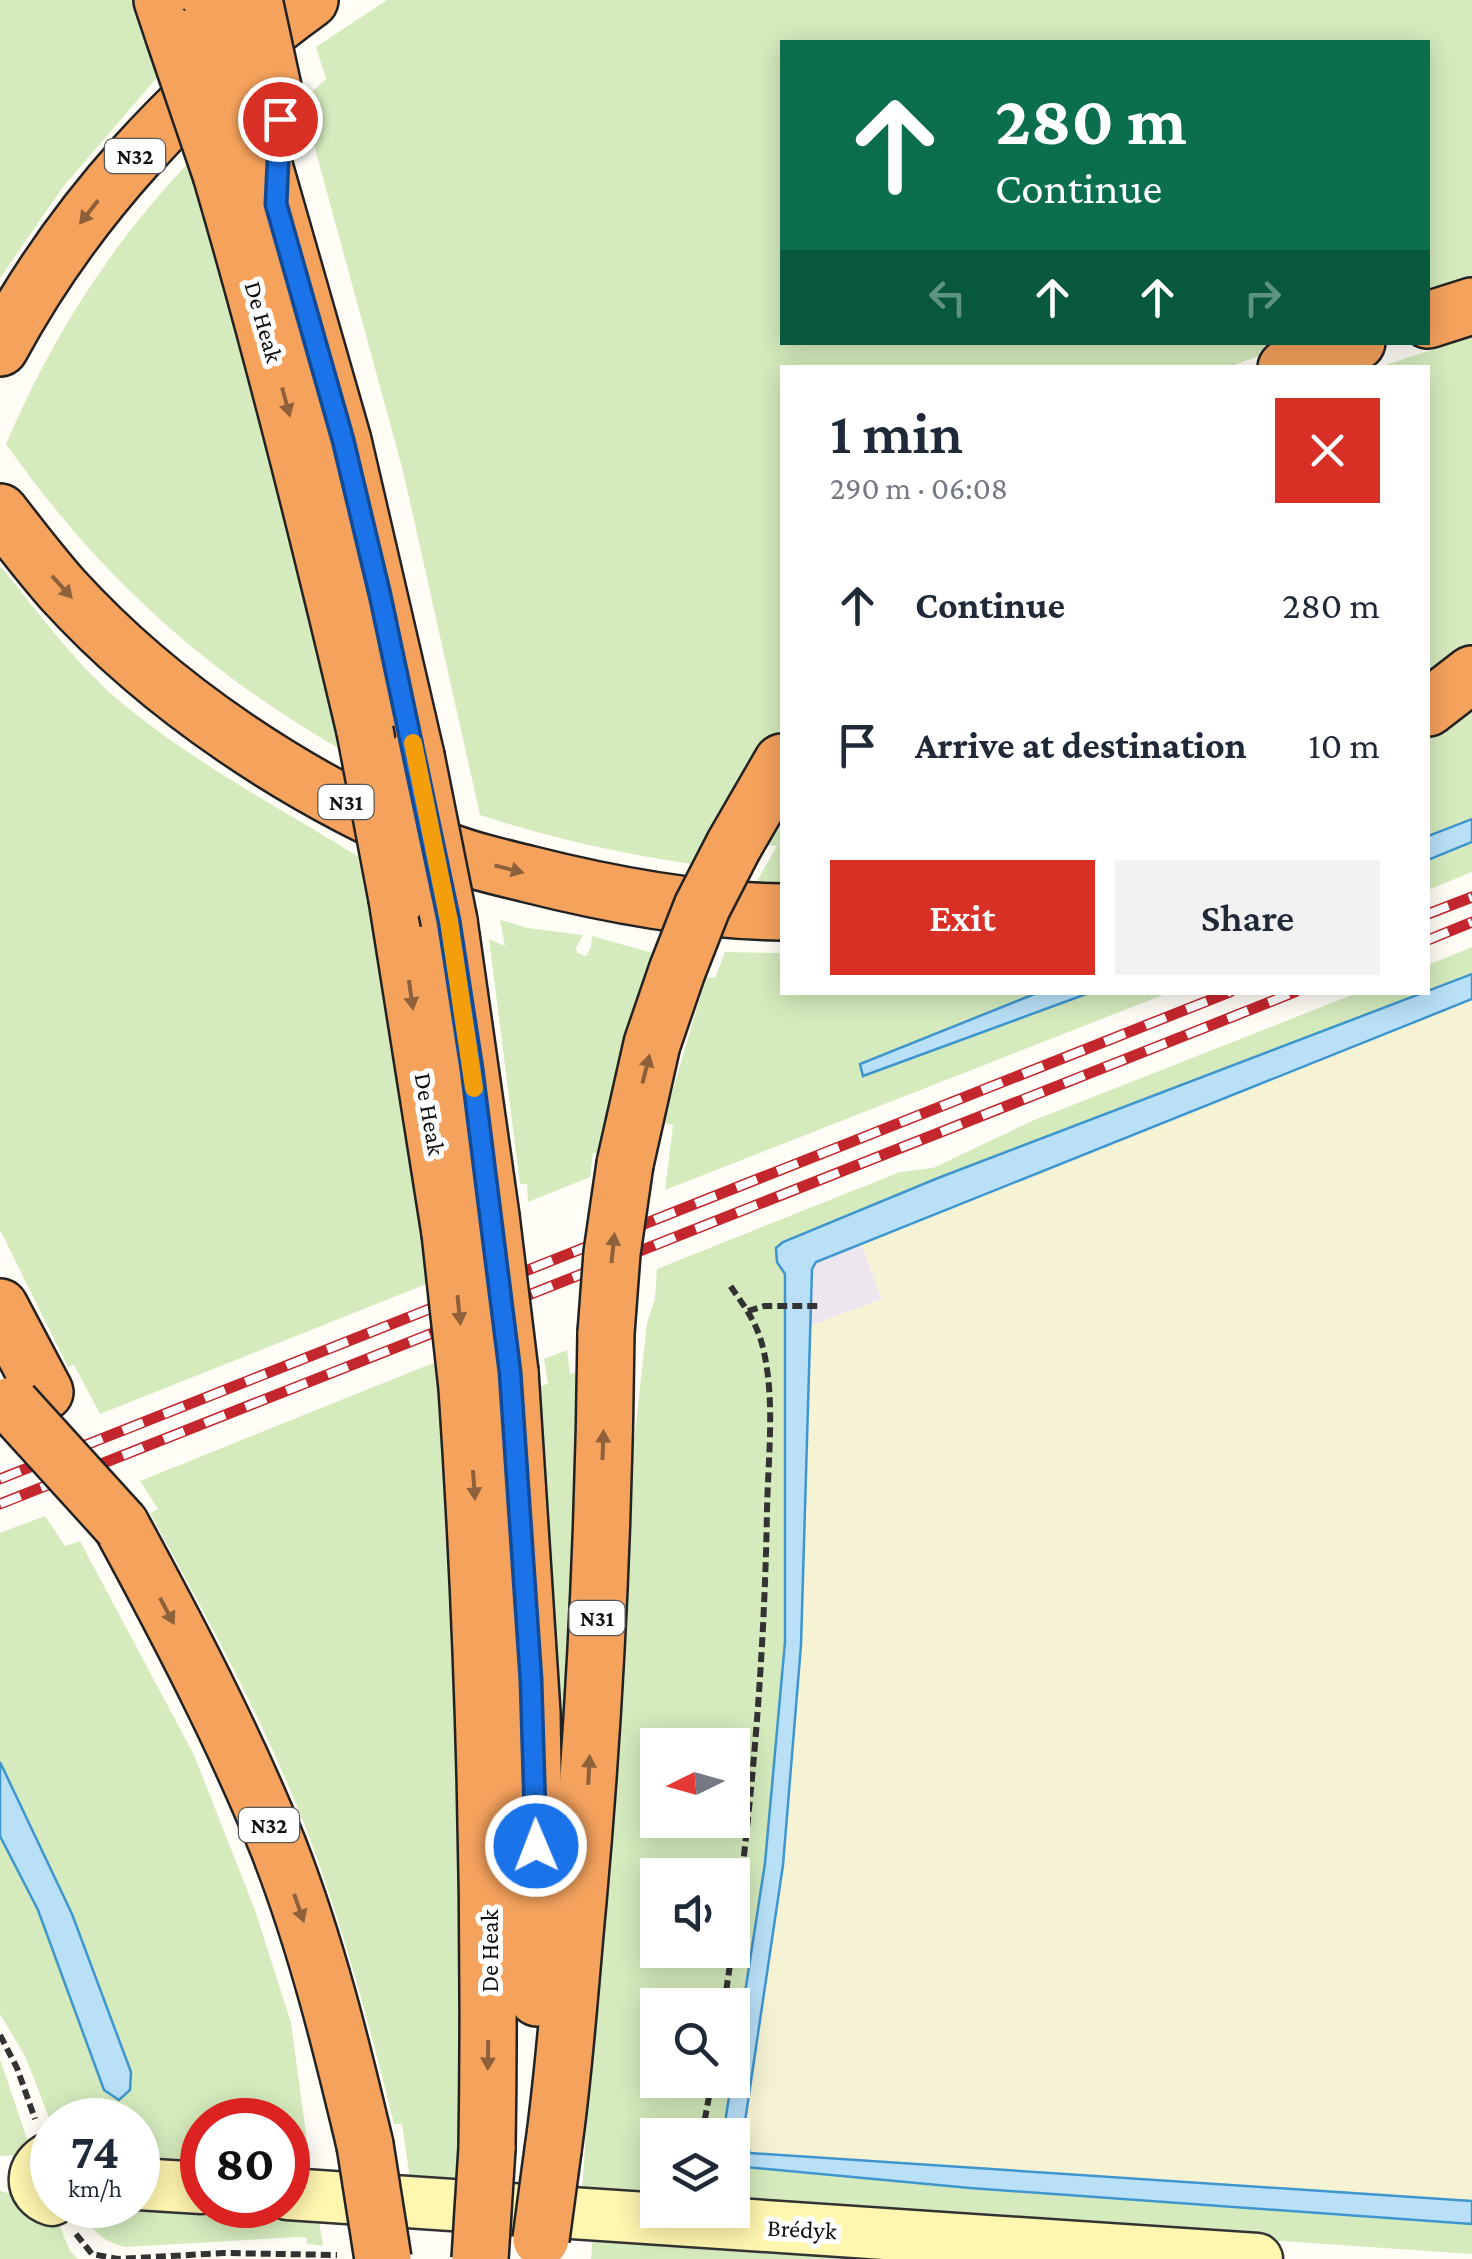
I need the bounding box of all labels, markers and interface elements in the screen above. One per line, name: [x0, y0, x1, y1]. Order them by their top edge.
pin: [238, 77, 323, 162]
icon: ahead: [830, 80, 960, 210]
text: 280 m: [995, 81, 1187, 159]
icon: arrive: [253, 92, 308, 147]
road number: N32: [105, 139, 165, 173]
text: Continue: [995, 163, 1162, 213]
one-way arrow: [79, 199, 100, 225]
icon: left: [920, 270, 975, 325]
icon: ahead: [1025, 270, 1080, 325]
icon: ahead: [1130, 270, 1185, 325]
icon: right: [1235, 270, 1290, 325]
street label: De Heak: [240, 278, 288, 366]
one-way arrow: [278, 387, 294, 418]
button: close: [1275, 398, 1380, 503]
text: 1 min: [830, 399, 963, 466]
text: 290 m · 06:08: [830, 470, 1008, 506]
one-way arrow: [50, 575, 73, 599]
icon: ahead: [830, 578, 885, 633]
text: Continue: [915, 584, 1065, 626]
text: 280 m: [1282, 584, 1380, 626]
icon: arrive: [830, 718, 885, 773]
text: Arrive at destination: [915, 724, 1247, 766]
text: 10 m: [1308, 724, 1380, 766]
road number: N31: [318, 785, 374, 819]
button: Exit: [830, 860, 1095, 975]
button: Share: [1115, 860, 1380, 975]
one-way arrow: [494, 862, 525, 878]
one-way arrow: [404, 980, 419, 1011]
one-way arrow: [638, 1053, 654, 1084]
street label: De Heak: [409, 1071, 451, 1157]
one-way arrow: [605, 1232, 621, 1263]
one-way arrow: [451, 1295, 467, 1327]
one-way arrow: [595, 1429, 611, 1461]
one-way arrow: [466, 1470, 482, 1502]
one-way arrow: [158, 1597, 175, 1626]
road number: N31: [570, 1601, 624, 1635]
north arrow: [640, 1728, 750, 1838]
map controls: [640, 1728, 750, 2228]
one-way arrow: [581, 1753, 597, 1785]
position arrow: [484, 1794, 588, 1898]
road number: N32: [239, 1808, 299, 1842]
button: sound: [640, 1858, 750, 1968]
one-way arrow: [293, 1893, 308, 1923]
street label: De Heak: [476, 1909, 503, 1993]
button: search: [640, 1988, 750, 2098]
one-way arrow: [480, 2039, 496, 2071]
speed limit sign: 80: [180, 2098, 310, 2228]
button: layers: [640, 2118, 750, 2228]
text: 74: [71, 2123, 119, 2179]
text: km/h: [68, 2175, 122, 2202]
street label: Brédyk: [766, 2214, 838, 2245]

